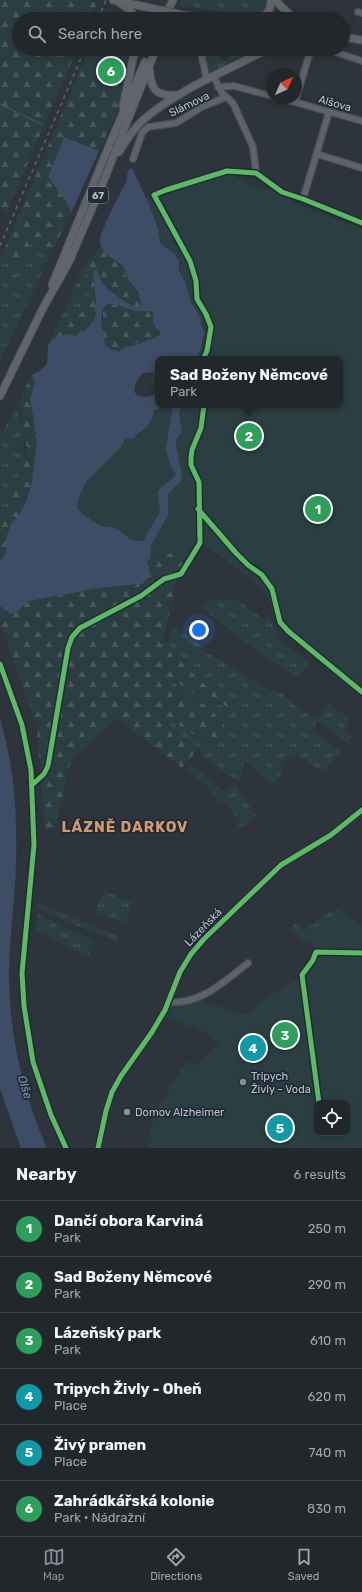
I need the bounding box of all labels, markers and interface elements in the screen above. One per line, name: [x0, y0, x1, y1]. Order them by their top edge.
search box: [12, 12, 350, 56]
icon: search: [26, 23, 48, 45]
text: Search here: [58, 25, 142, 43]
pin: 6: [98, 56, 124, 86]
north arrow: [266, 68, 302, 104]
street label: Slámova: [167, 89, 212, 120]
street label: Alšova: [317, 93, 353, 114]
road number: 67: [88, 187, 108, 203]
popup: [155, 356, 343, 408]
text: Sad Boženy Němcové: [170, 366, 328, 384]
text: Park: [170, 384, 197, 399]
pin: 2: [236, 421, 262, 451]
pin: 1: [305, 494, 331, 524]
your location: [189, 620, 209, 640]
district label: LÁZNĚ DARKOV: [62, 818, 188, 836]
street label: Lázeňská: [182, 906, 225, 949]
pin: 3: [272, 1020, 298, 1050]
pin: 4: [240, 1033, 266, 1063]
place label: Tripych Živly - Voda: [251, 1070, 311, 1096]
water label: Olše: [15, 1074, 35, 1101]
marker: Tripych Živly - Voda: [238, 1077, 248, 1087]
map controls: [314, 1100, 350, 1136]
button: locate: [314, 1100, 350, 1136]
place label: Domov Alzheimer: [135, 1106, 225, 1119]
marker: Domov Alzheimer: [122, 1107, 132, 1117]
pin: 5: [267, 1113, 293, 1143]
text: Nearby: [16, 1164, 77, 1184]
text: 6 results: [294, 1167, 346, 1182]
text: Dančí obora Karviná: [54, 1212, 203, 1230]
text: 1: [26, 1221, 32, 1236]
text: 250 m: [308, 1221, 346, 1236]
text: Park: [54, 1230, 81, 1245]
text: Sad Boženy Němcové: [54, 1268, 212, 1286]
text: 2: [25, 1277, 33, 1292]
text: 290 m: [308, 1277, 346, 1292]
text: Park: [54, 1286, 81, 1301]
text: Lázeňský park: [54, 1324, 161, 1342]
text: 3: [25, 1333, 33, 1348]
text: 610 m: [310, 1333, 346, 1348]
text: Park: [54, 1342, 81, 1357]
text: Tripych Živly - Oheň: [54, 1380, 202, 1398]
text: 4: [25, 1389, 33, 1404]
text: 620 m: [308, 1389, 346, 1404]
text: Place: [54, 1398, 87, 1413]
text: Živý pramen: [54, 1436, 146, 1454]
text: 5: [25, 1445, 33, 1460]
text: 740 m: [309, 1445, 346, 1460]
text: Place: [54, 1454, 87, 1469]
text: Zahrádkářská kolonie: [54, 1492, 214, 1510]
text: 6: [25, 1501, 33, 1516]
text: 830 m: [307, 1501, 346, 1516]
text: Park · Nádražní: [54, 1510, 145, 1525]
tab: Map: [43, 1546, 65, 1583]
tab: Directions: [150, 1546, 202, 1583]
tab: Saved: [288, 1546, 319, 1583]

